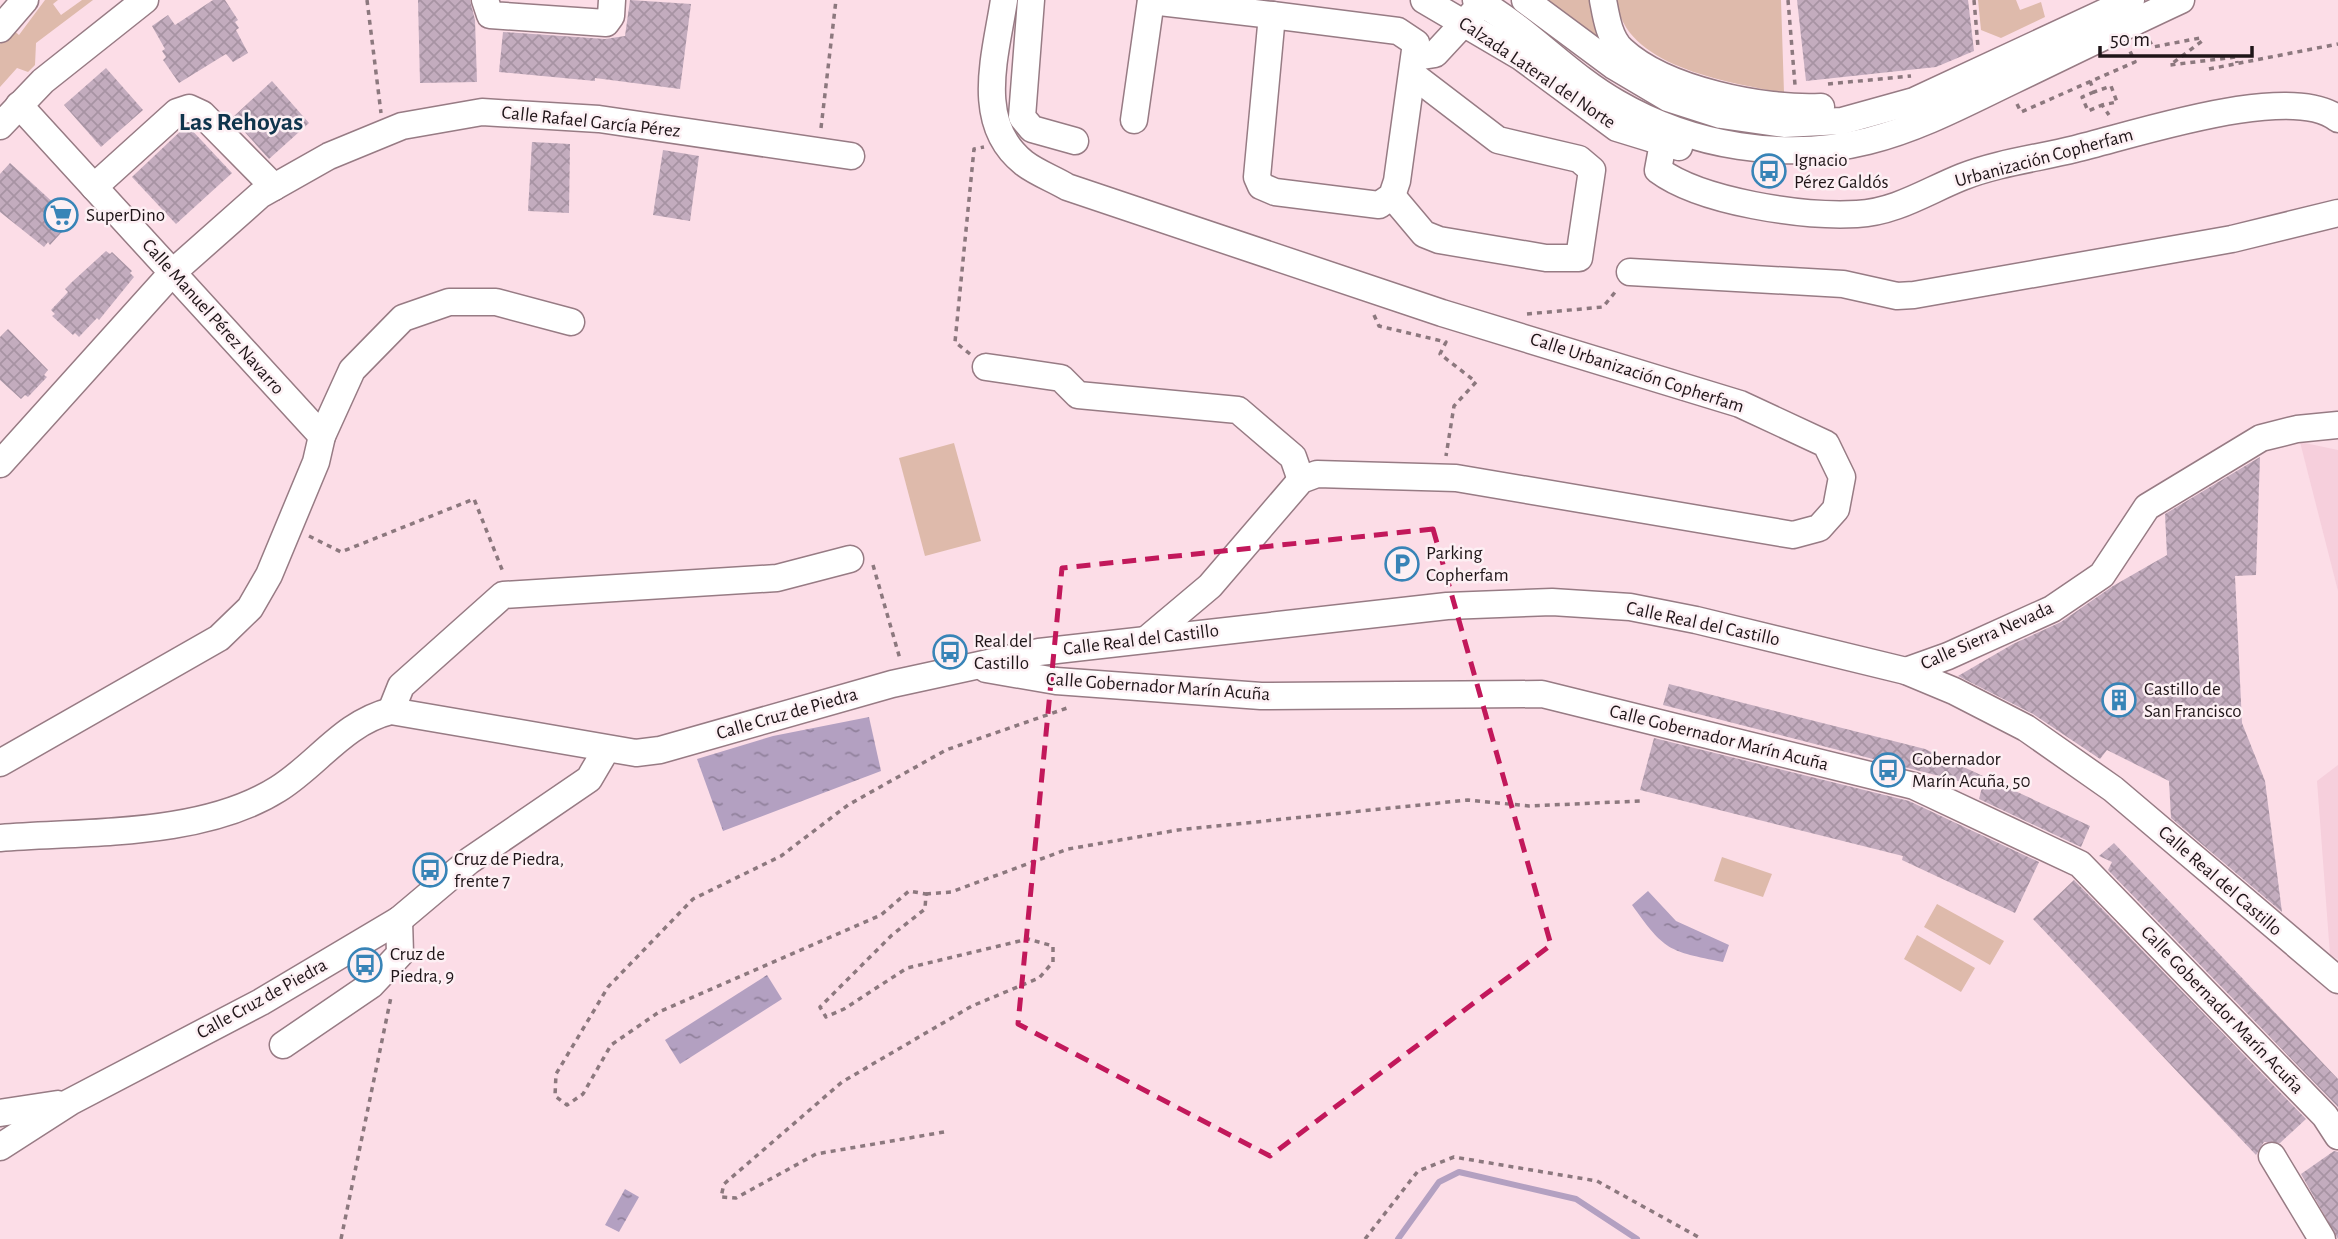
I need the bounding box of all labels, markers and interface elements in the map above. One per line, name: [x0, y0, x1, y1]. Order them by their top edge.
street label: Calzada Lateral del Norte: [1455, 14, 1619, 132]
scale bar: [2100, 14, 2252, 58]
text: 50 m: [2110, 29, 2150, 50]
street label: Calle Rafael García Pérez: [501, 103, 682, 141]
district label: Las Rehoyas: [179, 109, 303, 135]
street label: Urbanización Copherfam: [1953, 125, 2135, 191]
place label: Ignacio Pérez Galdós: [1794, 151, 1889, 192]
bus stop icon: Ignacio Pérez Galdós: [1750, 152, 1788, 190]
supermarket icon: SuperDino: [42, 196, 80, 234]
place label: SuperDino: [86, 206, 165, 225]
street label: Calle Manuel Pérez Navarro: [138, 236, 288, 398]
street label: Calle Urbanización Copherfam: [1528, 329, 1746, 417]
place label: Parking Copherfam: [1426, 544, 1509, 585]
parking icon: Parking Copherfam: [1383, 545, 1421, 583]
street label: Calle Real del Castillo: [1624, 598, 1782, 650]
street label: Calle Sierra Nevada: [1918, 598, 2056, 674]
street label: Calle Real del Castillo: [1062, 621, 1220, 659]
place label: Real del Castillo: [974, 632, 1033, 673]
bus stop icon: Real del Castillo: [931, 633, 969, 671]
street label: Calle Gobernador Marín Acuña: [1045, 670, 1271, 704]
place label: Castillo de San Francisco: [2144, 680, 2242, 721]
building icon: Castillo de San Francisco: [2100, 681, 2138, 719]
street label: Calle Cruz de Piedra: [714, 685, 860, 743]
street label: Calle Gobernador Marín Acuña: [1608, 702, 1831, 774]
place label: Gobernador Marín Acuña, 50: [1912, 750, 2031, 791]
bus stop icon: Gobernador Marín Acuña, 50: [1869, 751, 1907, 789]
street label: Calle Real del Castillo: [2155, 822, 2285, 940]
place label: Cruz de Piedra, frente 7: [454, 850, 564, 891]
bus stop icon: Cruz de Piedra, frente 7: [411, 851, 449, 889]
street label: Calle Gobernador Marín Acuña: [2137, 923, 2307, 1098]
place label: Cruz de Piedra, 9: [390, 945, 454, 986]
bus stop icon: Cruz de Piedra, 9: [346, 946, 384, 984]
street label: Calle Cruz de Piedra: [194, 955, 331, 1043]

